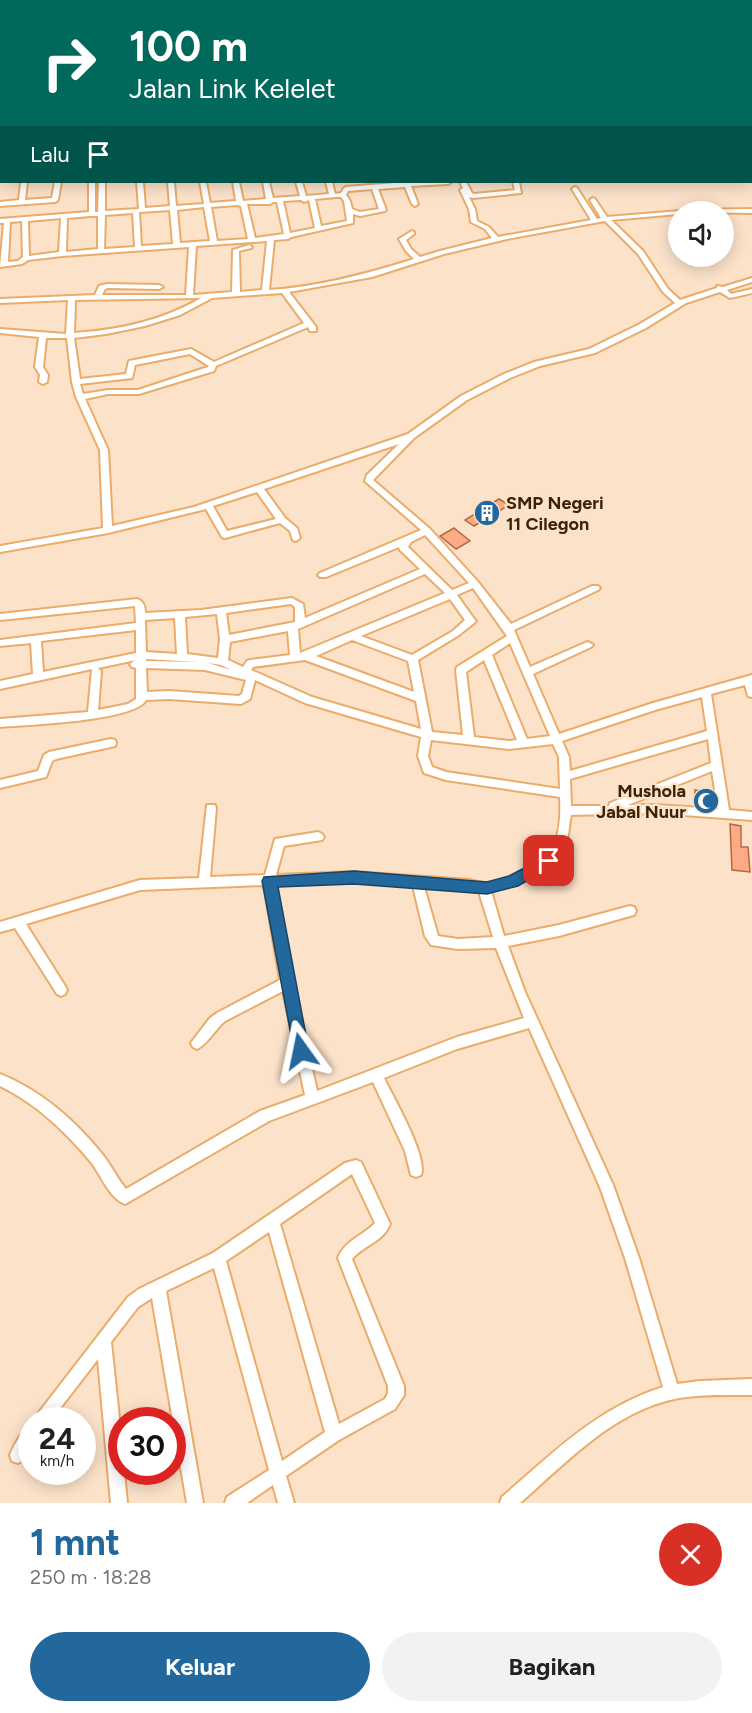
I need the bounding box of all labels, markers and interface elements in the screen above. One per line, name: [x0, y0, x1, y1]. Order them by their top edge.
text: 100 m: [129, 21, 248, 72]
icon: right: [30, 24, 108, 102]
text: Jalan Link Kelelet: [129, 72, 336, 105]
icon: arrive: [82, 138, 115, 171]
text: Lalu: [30, 141, 70, 168]
map controls: [668, 201, 734, 267]
button: sound: [668, 201, 734, 267]
place label: SMP Negeri 11 Cilegon: [506, 492, 604, 535]
building icon: SMP Negeri 11 Cilegon: [472, 498, 502, 528]
place label: Mushola Jabal Nuur: [596, 780, 686, 823]
mosque icon: Mushola Jabal Nuur: [691, 786, 721, 816]
pin: [523, 835, 574, 886]
icon: arrive: [532, 844, 565, 877]
position arrow: [269, 1019, 333, 1083]
speed limit sign: 30: [108, 1407, 186, 1485]
text: 24: [39, 1420, 75, 1457]
text: km/h: [40, 1452, 74, 1470]
text: 1 mnt: [30, 1521, 120, 1564]
button: close: [659, 1523, 722, 1586]
text: 250 m · 18:28: [30, 1565, 151, 1589]
button: Keluar: [30, 1632, 370, 1701]
button: Bagikan: [382, 1632, 722, 1701]

